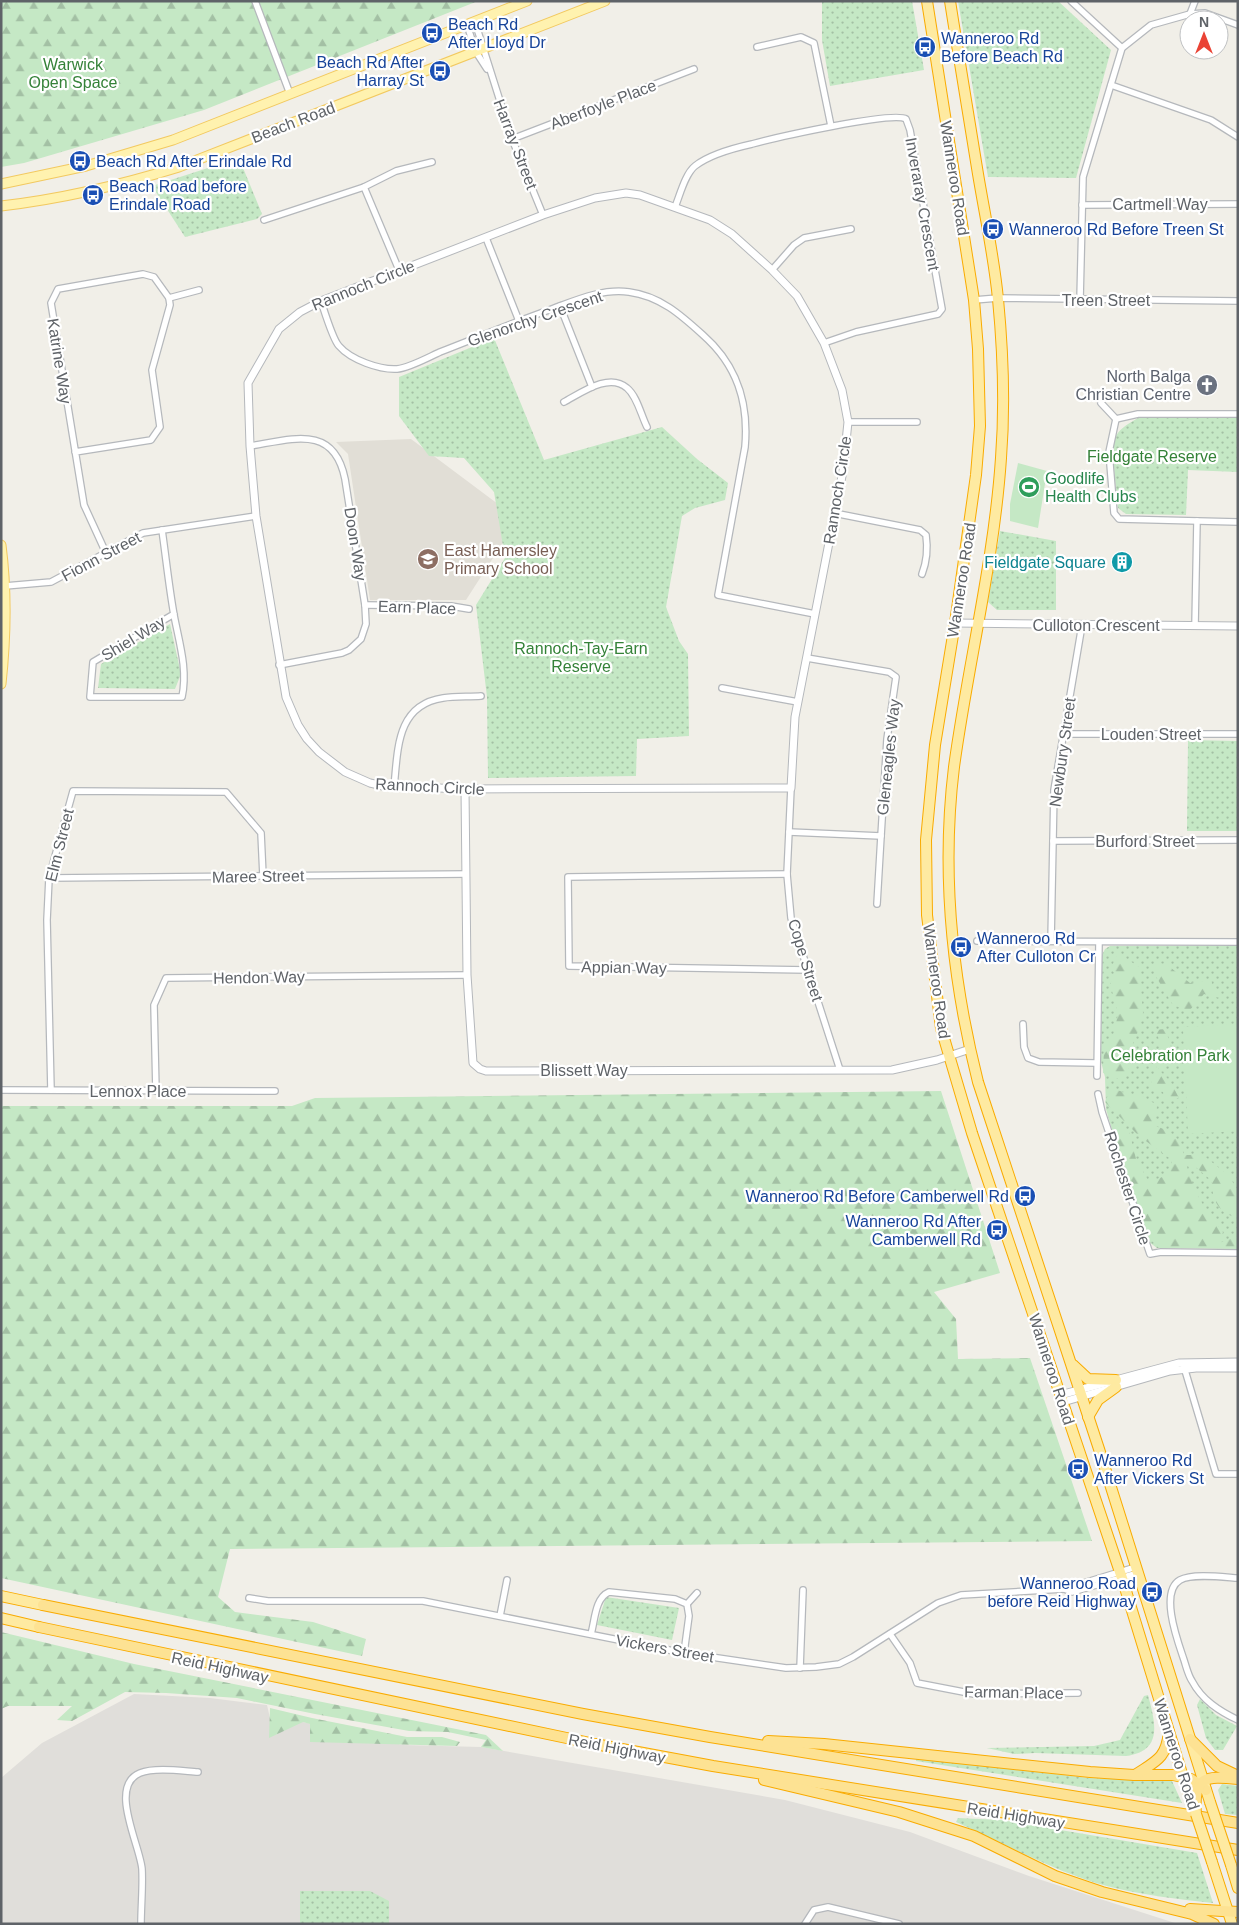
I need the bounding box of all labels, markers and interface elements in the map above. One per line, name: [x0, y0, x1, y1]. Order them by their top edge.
north arrow: [1179, 10, 1229, 60]
text: N: [1199, 14, 1209, 30]
place label: Beach Rd After Lloyd Dr: [448, 16, 546, 51]
bus stop icon: Beach Rd After Lloyd Dr: [420, 21, 444, 45]
place label: Wanneroo Rd Before Beach Rd: [941, 30, 1063, 65]
bus stop icon: Wanneroo Rd Before Beach Rd: [913, 35, 937, 59]
place label: Beach Rd After Harray St: [316, 54, 425, 89]
park label: Warwick Open Space: [29, 56, 118, 91]
bus stop icon: Beach Rd After Harray St: [428, 59, 452, 83]
street label: Aberfoyle Place: [548, 76, 659, 132]
street label: Harray Street: [491, 97, 541, 192]
street label: Beach Road: [249, 99, 337, 146]
street label: Wanneroo Road: [937, 120, 972, 237]
street label: Inveraray Crescent: [902, 136, 943, 273]
bus stop icon: Beach Rd After Erindale Rd: [68, 149, 92, 173]
place label: Beach Rd After Erindale Rd: [96, 153, 292, 170]
place label: Beach Road before Erindale Road: [109, 178, 247, 213]
bus stop icon: Beach Road before Erindale Road: [81, 183, 105, 207]
street label: Cartmell Way: [1112, 196, 1208, 213]
bus stop icon: Wanneroo Rd Before Treen St: [981, 217, 1005, 241]
place label: Wanneroo Rd Before Treen St: [1009, 221, 1224, 238]
street label: Rannoch Circle: [309, 257, 417, 314]
street label: Glenorchy Crescent: [466, 287, 605, 350]
street label: Treen Street: [1062, 292, 1151, 309]
street label: Katrine Way: [44, 317, 75, 405]
place label: North Balga Christian Centre: [1075, 368, 1191, 403]
church icon: North Balga Christian Centre: [1195, 373, 1219, 397]
street label: Rannoch Circle: [821, 435, 854, 545]
park label: Fieldgate Reserve: [1087, 448, 1217, 465]
place label: Goodlife Health Clubs: [1045, 470, 1137, 505]
sports icon: Goodlife Health Clubs: [1017, 475, 1041, 499]
street label: Doon Way: [341, 506, 370, 582]
street label: Wanneroo Road: [944, 522, 979, 639]
street label: Fionn Street: [59, 528, 144, 584]
place label: East Hamersley Primary School: [444, 542, 557, 577]
school or university icon: East Hamersley Primary School: [416, 547, 440, 571]
building icon: Fieldgate Square: [1110, 550, 1134, 574]
place label: Fieldgate Square: [984, 554, 1106, 571]
street label: Earn Place: [378, 598, 456, 617]
street label: Shiel Way: [98, 613, 168, 664]
street label: Culloton Crescent: [1032, 617, 1160, 634]
park label: Rannoch-Tay-Earn Reserve: [514, 640, 648, 675]
street label: Newbury Street: [1046, 696, 1079, 808]
street label: Gleneagles Way: [874, 698, 903, 816]
street label: Louden Street: [1101, 726, 1202, 743]
street label: Rannoch Circle: [375, 775, 485, 798]
street label: Elm Street: [42, 806, 77, 883]
street label: Burford Street: [1095, 833, 1195, 850]
street label: Maree Street: [212, 867, 305, 886]
street label: Cope Street: [785, 917, 826, 1004]
street label: Wanneroo Road: [920, 922, 953, 1040]
place label: Wanneroo Rd After Culloton Cr: [977, 930, 1096, 965]
bus stop icon: Wanneroo Rd After Culloton Cr: [949, 935, 973, 959]
street label: Appian Way: [581, 958, 667, 977]
street label: Hendon Way: [213, 968, 305, 987]
park label: Celebration Park: [1110, 1047, 1231, 1064]
street label: Blissett Way: [540, 1062, 628, 1079]
street label: Lennox Place: [90, 1083, 187, 1100]
street label: Rochester Circle: [1101, 1129, 1154, 1247]
bus stop icon: Wanneroo Rd Before Camberwell Rd: [1013, 1184, 1037, 1208]
place label: Wanneroo Rd Before Camberwell Rd: [745, 1188, 1009, 1205]
place label: Wanneroo Rd After Camberwell Rd: [846, 1213, 982, 1248]
bus stop icon: Wanneroo Rd After Camberwell Rd: [985, 1218, 1009, 1242]
street label: Wanneroo Road: [1026, 1311, 1078, 1427]
place label: Wanneroo Rd After Vickers St: [1094, 1452, 1205, 1487]
bus stop icon: Wanneroo Rd After Vickers St: [1066, 1457, 1090, 1481]
place label: Wanneroo Road before Reid Highway: [987, 1575, 1136, 1610]
bus stop icon: Wanneroo Road before Reid Highway: [1140, 1580, 1164, 1604]
street label: Vickers Street: [615, 1632, 716, 1666]
street label: Reid Highway: [170, 1649, 270, 1686]
street label: Farman Place: [964, 1683, 1064, 1702]
street label: Wanneroo Road: [1151, 1696, 1203, 1812]
street label: Reid Highway: [567, 1731, 667, 1766]
street label: Reid Highway: [966, 1799, 1066, 1832]

